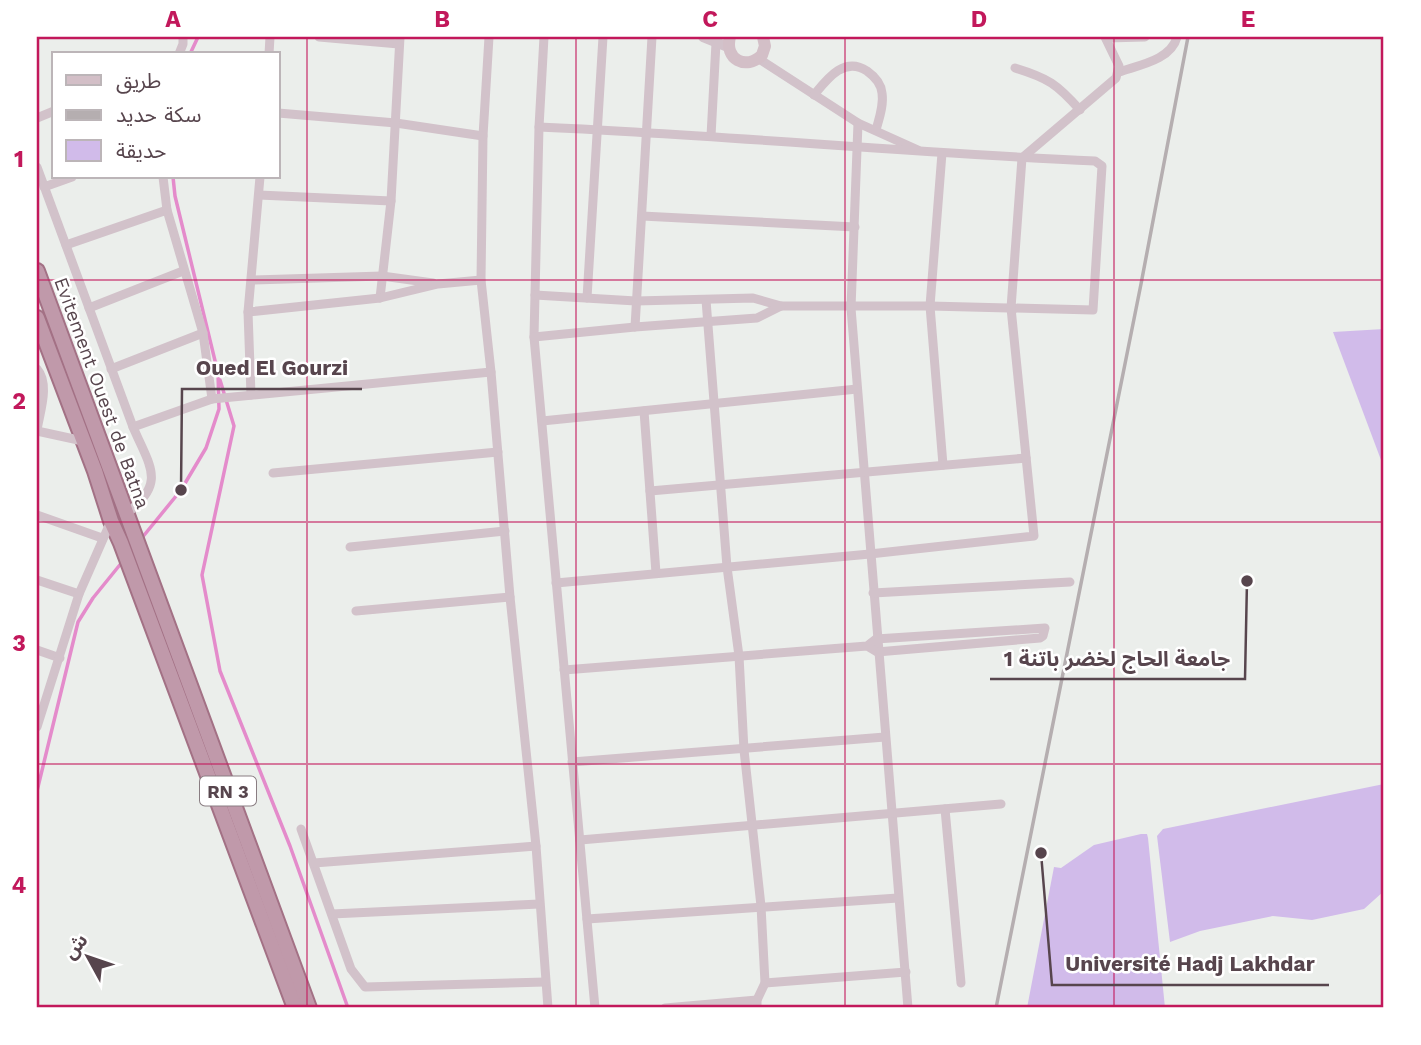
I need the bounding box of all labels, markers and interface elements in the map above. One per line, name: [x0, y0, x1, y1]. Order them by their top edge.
text: A: [165, 6, 181, 33]
text: B: [434, 6, 450, 33]
text: C: [702, 6, 718, 33]
text: D: [971, 6, 987, 33]
text: E: [1241, 6, 1255, 33]
legend: [52, 52, 280, 178]
text: طريق: [116, 68, 161, 94]
text: سكة حديد: [116, 102, 202, 127]
text: حديقة: [116, 138, 166, 163]
text: 1: [14, 146, 24, 173]
street label: Evitement Ouest de Batna: [49, 274, 155, 512]
callout: Oued El Gourzi: [182, 347, 362, 389]
text: Oued El Gourzi: [196, 355, 348, 380]
text: 2: [12, 388, 26, 415]
text: 3: [12, 630, 26, 657]
callout: جامعة الحاج لخضر باتنة 1: [990, 637, 1245, 679]
text: جامعة الحاج لخضر باتنة 1: [1004, 646, 1230, 674]
road number: RN 3: [200, 776, 256, 806]
text: 4: [12, 872, 27, 899]
north arrow: [52, 922, 122, 992]
text: ش: [58, 929, 93, 964]
callout: Université Hadj Lakhdar: [1052, 943, 1329, 985]
text: Université Hadj Lakhdar: [1065, 951, 1315, 976]

